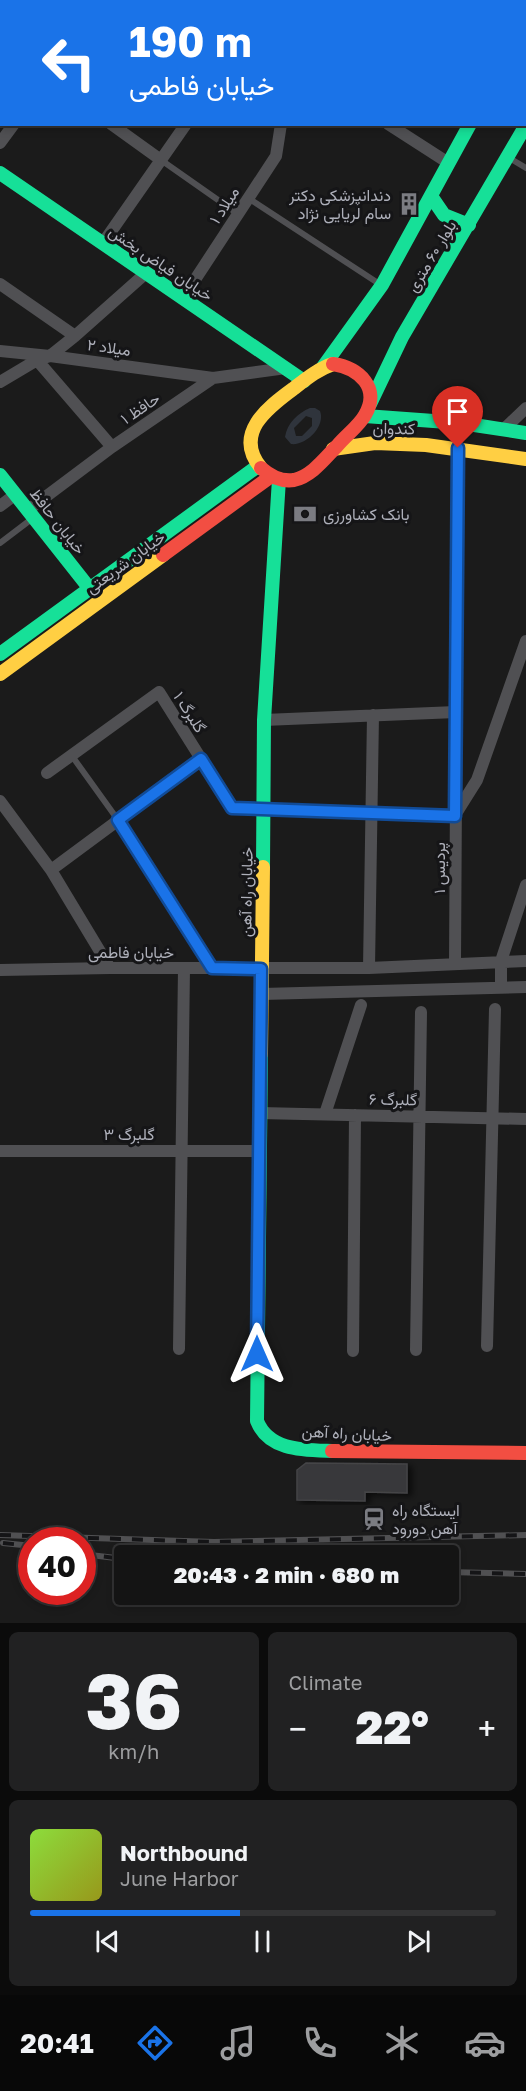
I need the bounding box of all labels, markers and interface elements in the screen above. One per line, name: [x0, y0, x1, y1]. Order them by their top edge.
text: 190 m: [129, 16, 252, 66]
icon: left: [30, 24, 108, 102]
text: خیابان فاطمی: [129, 69, 274, 101]
street label: میلاد ۱: [205, 183, 243, 227]
place label: دندانپزشکی دکتر سام لریایی نژاد: [288, 185, 391, 224]
building icon: دندانپزشکی دکتر سام لریایی نژاد: [396, 191, 422, 217]
street label: بلوار ۶۰ متری: [402, 216, 461, 296]
street label: خیابان فیاض بخش: [105, 221, 217, 306]
street label: میلاد ۲: [86, 334, 132, 360]
pin: [432, 386, 483, 448]
street label: حافظ ۱: [117, 388, 164, 428]
icon: arrive: [441, 395, 474, 428]
street label: کندوان: [372, 418, 415, 439]
street label: خیابان حافظ: [26, 484, 90, 558]
bank icon: بانک کشاورزی: [292, 501, 318, 527]
place label: بانک کشاورزی: [323, 504, 409, 525]
street label: خیابان شریعتی: [81, 526, 170, 598]
street label: گلبرگ ۱: [168, 688, 211, 737]
street label: پردیس ۱: [429, 842, 451, 894]
street label: خیابان راه آهن: [235, 846, 258, 937]
street label: خیابان فاطمی: [88, 942, 174, 963]
street label: گلبرگ ۶: [369, 1089, 417, 1110]
street label: گلبرگ ۳: [104, 1124, 155, 1145]
position arrow: [225, 1322, 289, 1386]
street label: خیابان راه آهن: [301, 1421, 393, 1446]
place label: ایستگاه راه آهن دورود: [392, 1500, 460, 1539]
station icon: ایستگاه راه آهن دورود: [361, 1506, 387, 1532]
speed limit sign: 40: [18, 1527, 96, 1605]
text: 20:43 · 2 min · 680 m: [174, 1561, 399, 1588]
text: 36: [85, 1653, 182, 1746]
text: Climate: [289, 1670, 362, 1694]
text: 22°: [356, 1700, 429, 1754]
text: −: [289, 1709, 307, 1748]
text: +: [478, 1709, 496, 1748]
text: km/h: [108, 1739, 159, 1763]
text: Northbound: [120, 1839, 248, 1866]
text: June Harbor: [120, 1866, 239, 1890]
icon: previous: [91, 1925, 124, 1958]
icon: pause: [246, 1925, 279, 1958]
icon: next: [402, 1925, 435, 1958]
icon: directions: [134, 2022, 176, 2064]
icon: music: [217, 2022, 259, 2064]
icon: phone: [299, 2022, 341, 2064]
icon: climate: [381, 2022, 423, 2064]
icon: car: [464, 2022, 506, 2064]
text: 20:41: [20, 2027, 94, 2059]

